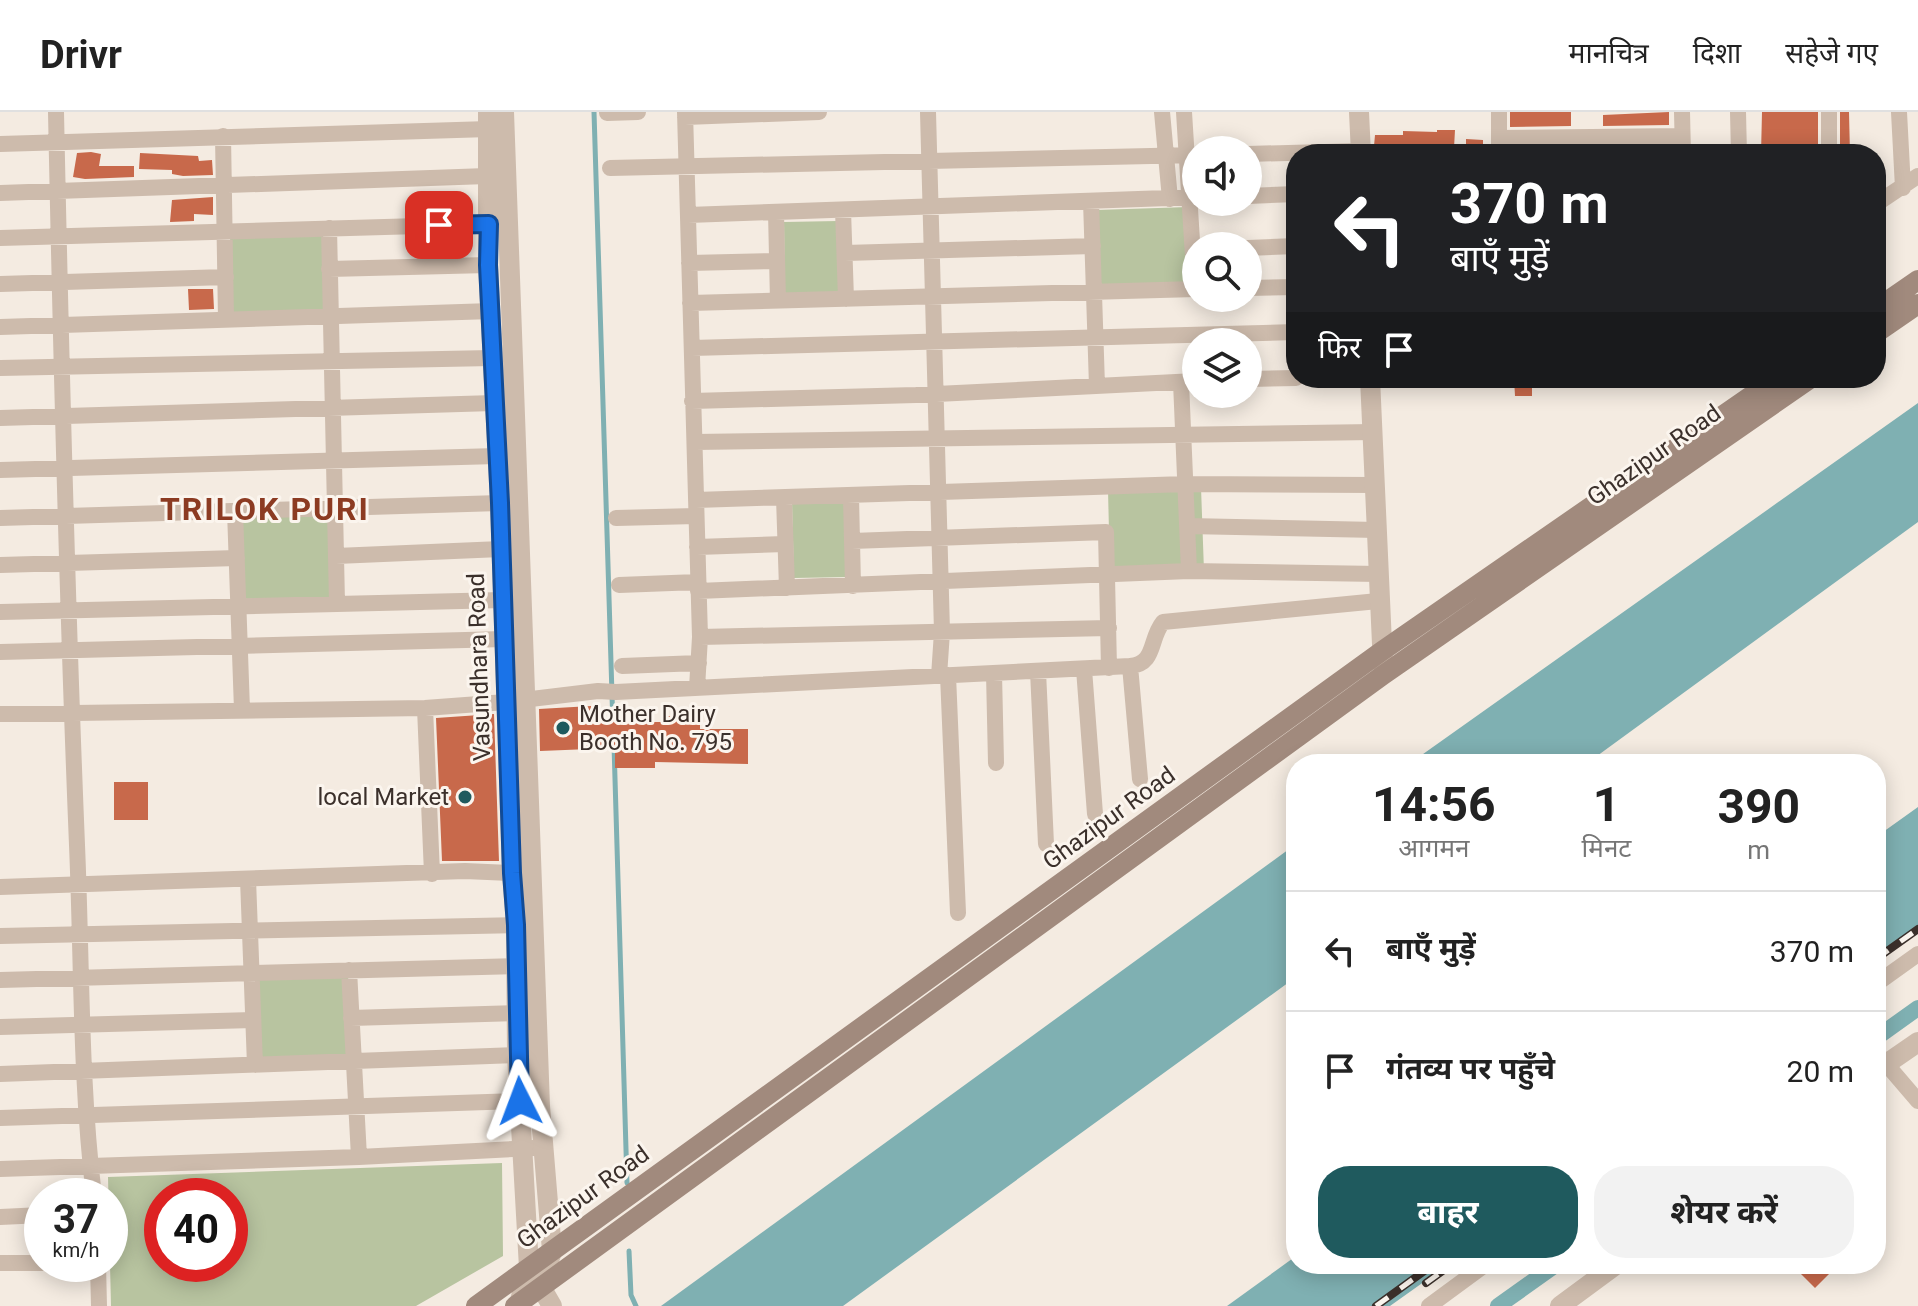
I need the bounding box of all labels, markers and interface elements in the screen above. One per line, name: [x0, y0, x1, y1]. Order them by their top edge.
text: Drivr: [40, 33, 122, 77]
text: मानचित्र: [1569, 37, 1649, 70]
text: दिशा: [1693, 37, 1741, 70]
text: सहेजे गए: [1785, 37, 1878, 70]
map controls: [1182, 136, 1262, 408]
button: sound: [1182, 136, 1262, 216]
text: 370 m: [1450, 171, 1609, 237]
icon: left: [1318, 176, 1422, 280]
pin: [405, 191, 473, 259]
icon: arrive: [417, 203, 461, 247]
button: search: [1182, 232, 1262, 312]
text: बाएँ मुड़ें: [1450, 238, 1550, 280]
button: layers: [1182, 328, 1262, 408]
icon: arrive: [1377, 328, 1421, 372]
text: फिर: [1318, 330, 1361, 365]
street label: Ghazipur Road: [1582, 399, 1726, 511]
district label: TRILOK PURI: [160, 490, 370, 528]
street label: Vasundhara Road: [462, 572, 496, 762]
place label: Mother Dairy Booth No. 795: [579, 700, 732, 756]
marker: Mother Dairy Booth No. 795: [554, 719, 572, 737]
street label: Ghazipur Road: [1038, 761, 1180, 875]
text: 14:56: [1372, 776, 1496, 833]
text: 1: [1593, 776, 1620, 833]
text: 390: [1717, 778, 1800, 835]
place label: local Market: [317, 783, 449, 811]
marker: local Market: [456, 788, 474, 806]
text: आगमन: [1398, 833, 1469, 863]
text: मिनट: [1582, 833, 1631, 863]
text: m: [1747, 835, 1770, 865]
icon: left: [1318, 929, 1362, 973]
text: बाएँ मुड़ें: [1386, 931, 1476, 966]
text: 370 m: [1770, 934, 1854, 969]
icon: arrive: [1318, 1049, 1362, 1093]
text: गंतव्य पर पहुँचे: [1386, 1051, 1555, 1086]
text: 20 m: [1787, 1054, 1854, 1089]
position arrow: [478, 1059, 562, 1143]
street label: Ghazipur Road: [512, 1140, 654, 1254]
button: बाहर: [1318, 1166, 1578, 1258]
button: शेयर करें: [1594, 1166, 1854, 1258]
speed limit sign: 40: [144, 1178, 248, 1282]
text: 37: [53, 1196, 99, 1243]
text: km/h: [53, 1238, 99, 1262]

